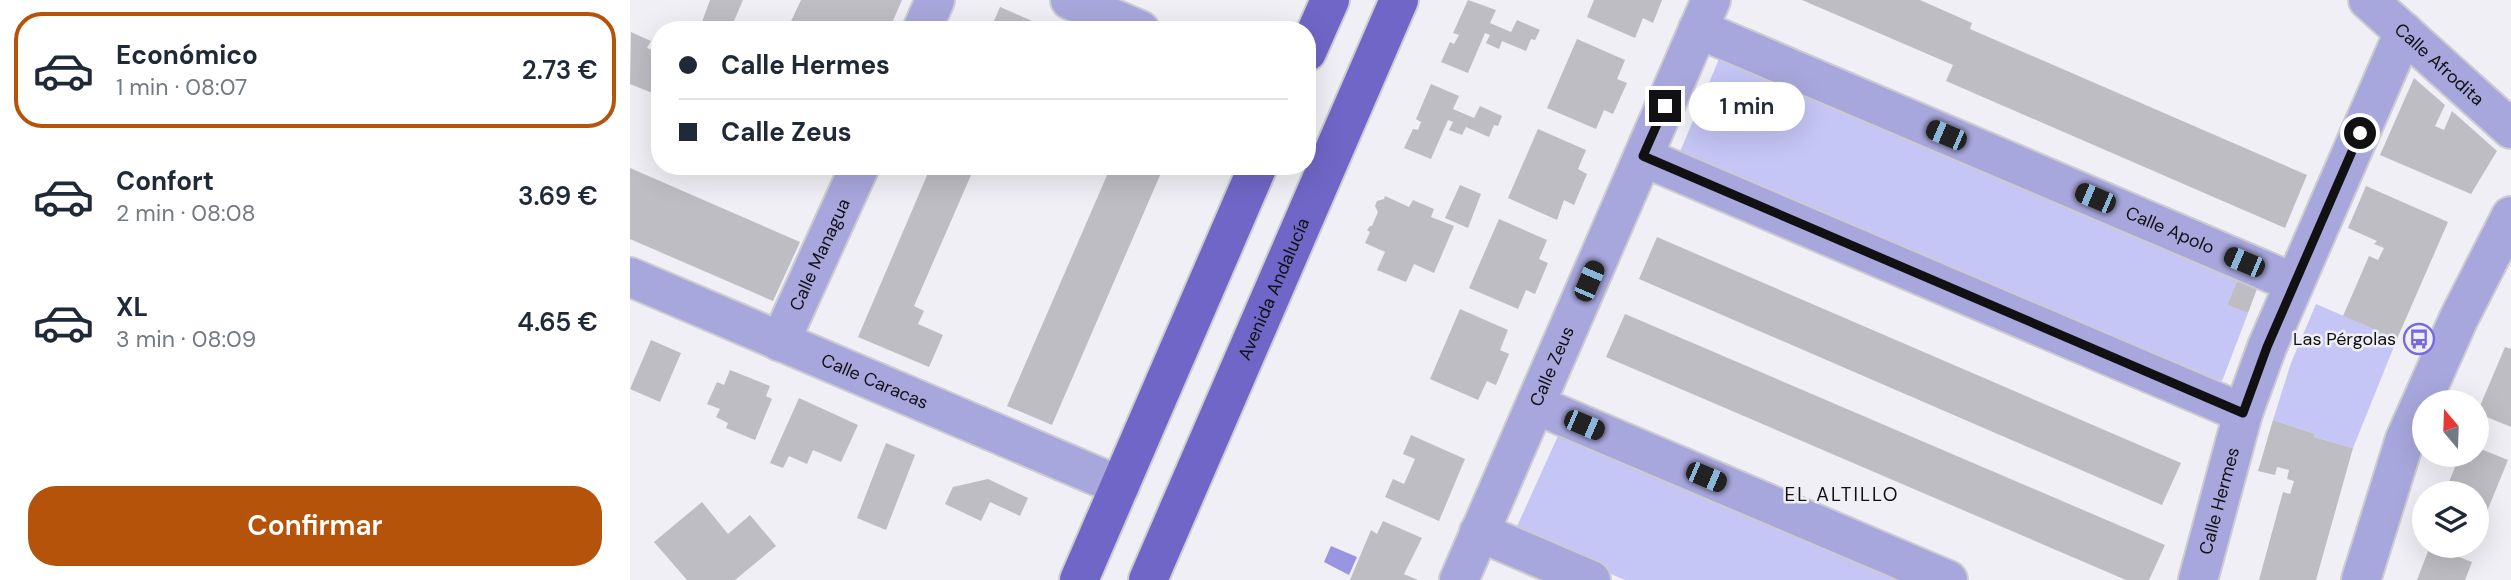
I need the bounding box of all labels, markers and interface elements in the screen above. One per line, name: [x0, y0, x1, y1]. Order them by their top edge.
street label: Calle Afrodita: [2389, 18, 2489, 111]
text: Económico: [116, 38, 258, 72]
icon: car: [32, 39, 95, 102]
text: Calle Hermes: [721, 48, 890, 82]
text: 2.73 €: [522, 53, 598, 87]
text: 1 min · 08:07: [116, 72, 247, 102]
callout: 1 min: [1690, 82, 1805, 130]
route end: [1649, 90, 1681, 122]
text: 1 min: [1720, 91, 1774, 121]
text: Calle Zeus: [721, 115, 852, 149]
car: [1923, 117, 1970, 153]
route start: [2344, 117, 2376, 149]
text: Confort: [116, 164, 214, 198]
icon: car: [32, 165, 95, 228]
text: 3.69 €: [518, 179, 598, 213]
car: [2072, 180, 2119, 216]
street label: Calle Managua: [784, 195, 856, 315]
text: 2 min · 08:08: [116, 198, 255, 228]
street label: Calle Apolo: [2122, 201, 2218, 260]
street label: Avenida Andalucía: [1233, 214, 1315, 364]
car: [2221, 244, 2268, 280]
car: [1572, 258, 1607, 304]
text: XL: [116, 290, 148, 324]
icon: car: [32, 291, 95, 354]
text: 4.65 €: [517, 305, 598, 339]
street label: Calle Zeus: [1524, 322, 1580, 410]
bus stop icon: Las Pérgolas: [2402, 322, 2436, 356]
text: 3 min · 08:09: [116, 324, 256, 354]
place label: Las Pérgolas: [2293, 327, 2396, 351]
street label: Calle Caracas: [817, 348, 932, 415]
north arrow: [2412, 390, 2488, 467]
map controls: [2412, 390, 2489, 558]
car: [1561, 407, 1608, 443]
street label: Calle Hermes: [2193, 444, 2245, 557]
car: [1683, 459, 1730, 495]
button: layers: [2412, 481, 2489, 558]
district label: EL ALTILLO: [1785, 482, 1899, 507]
button: Confirmar: [28, 486, 602, 566]

